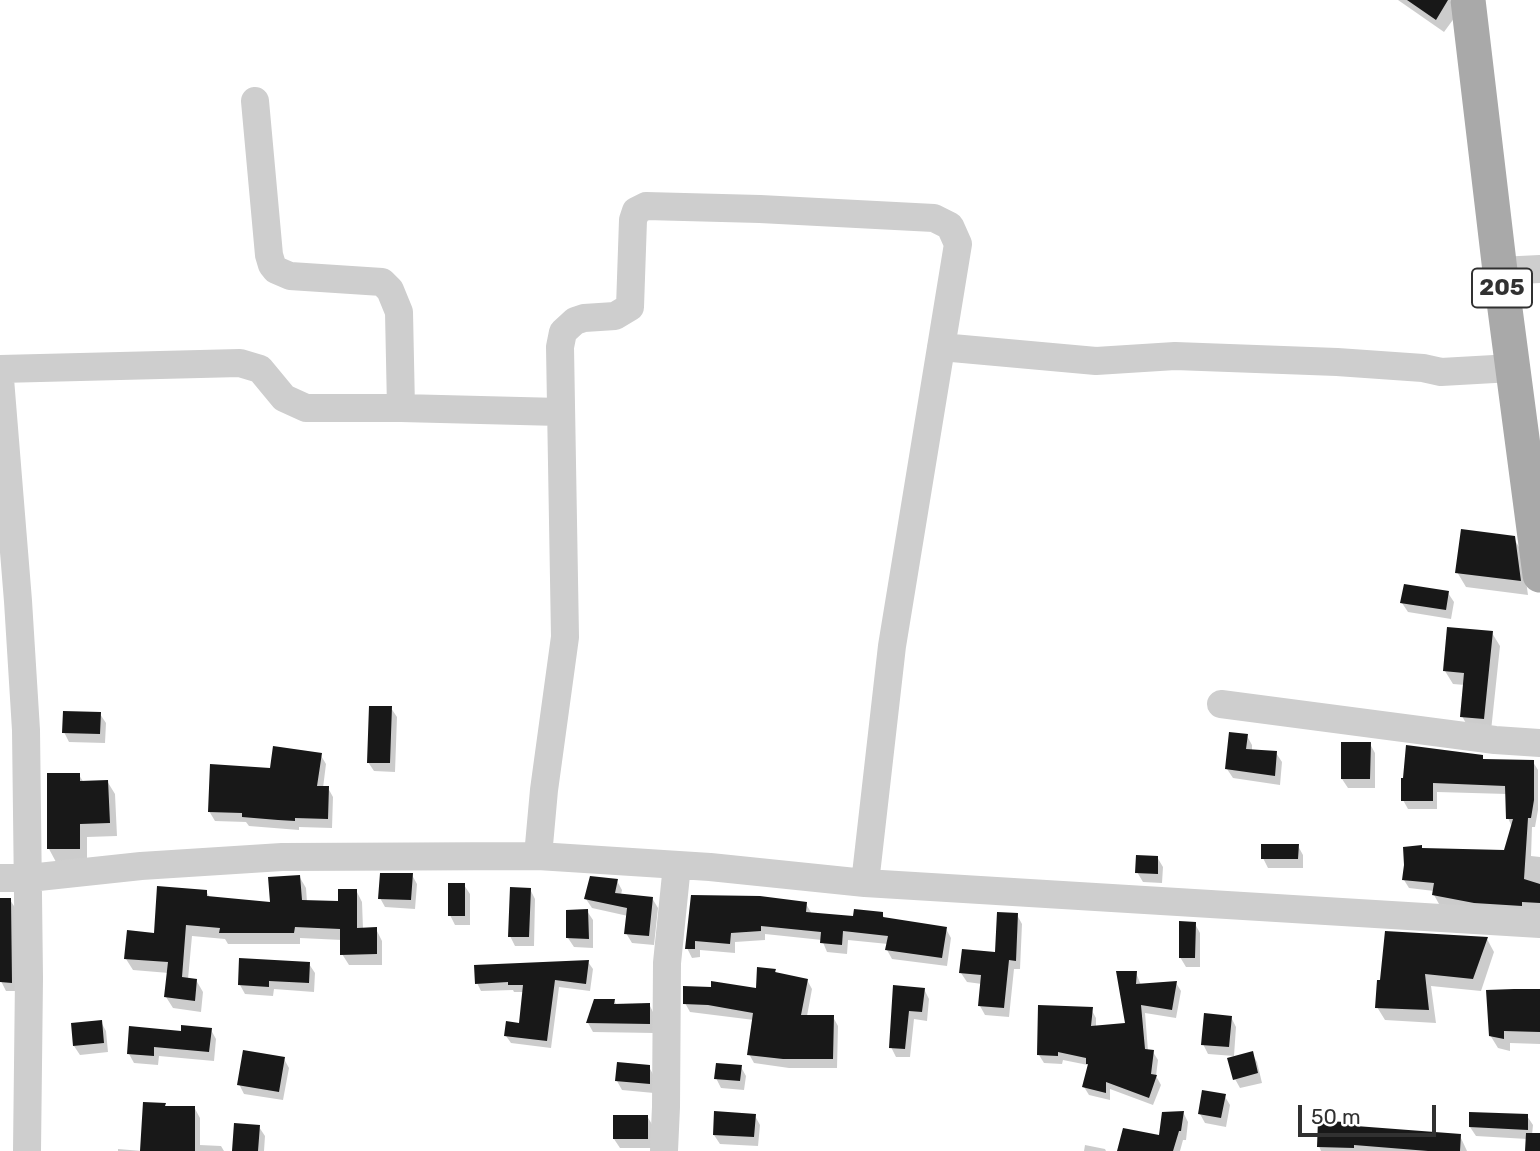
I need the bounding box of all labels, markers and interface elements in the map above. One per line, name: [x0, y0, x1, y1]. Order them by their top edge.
road number: 205: [1472, 268, 1532, 308]
scale bar: [1302, 1092, 1440, 1136]
text: 50 m: [1311, 1104, 1361, 1129]

